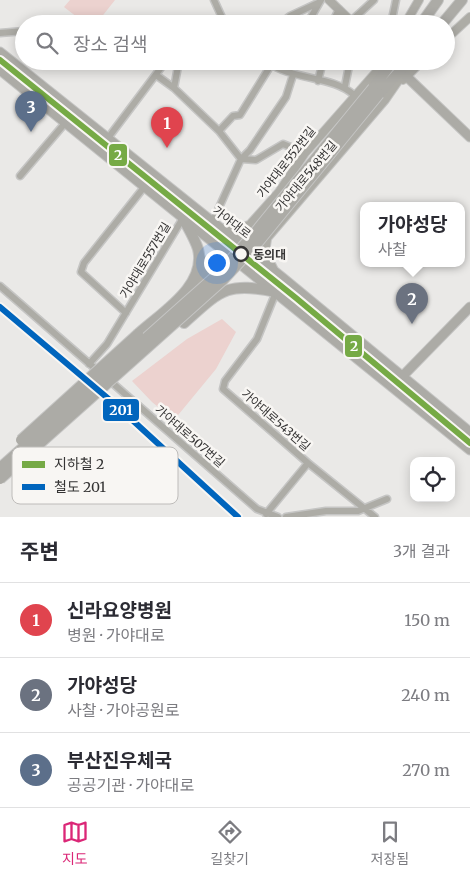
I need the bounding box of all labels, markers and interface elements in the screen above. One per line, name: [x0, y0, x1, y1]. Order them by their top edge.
search box: [15, 15, 455, 70]
icon: search: [33, 29, 61, 57]
text: 장소 검색: [73, 32, 147, 56]
pin: 3: [15, 91, 47, 132]
pin: 1: [151, 107, 183, 148]
street label: 가야대로552번길: [254, 123, 318, 201]
street label: 가야대로548번길: [272, 138, 340, 214]
line badge: 2: [108, 143, 128, 167]
text: 2: [114, 146, 122, 164]
street label: 가야대로: [210, 202, 254, 242]
popup: [360, 202, 465, 267]
text: 가야성당: [378, 212, 447, 236]
street label: 가야대로557번길: [116, 219, 174, 301]
text: 사찰: [378, 239, 407, 259]
marker: 동의대: [233, 246, 249, 262]
place label: 동의대: [253, 247, 286, 262]
your location: [204, 250, 230, 276]
pin: 2: [396, 283, 428, 324]
line badge: 2: [344, 334, 363, 358]
text: 2: [350, 337, 358, 355]
street label: 가야대로543번길: [239, 386, 313, 454]
line badge: 201: [102, 398, 140, 422]
text: 201: [109, 401, 133, 419]
street label: 가야대로507번길: [152, 402, 228, 470]
legend: [12, 447, 178, 504]
text: 지하철 2: [54, 455, 104, 473]
map controls: [410, 457, 455, 502]
button: locate: [410, 457, 455, 502]
text: 철도 201: [54, 478, 106, 496]
text: 주변: [20, 538, 59, 565]
text: 3개 결과: [393, 541, 450, 561]
text: 신라요양병원: [67, 598, 172, 622]
text: 1: [32, 610, 40, 630]
text: 150 m: [404, 610, 450, 630]
text: 병원 · 가야대로: [67, 625, 165, 645]
text: 가야성당: [67, 673, 137, 697]
text: 2: [31, 685, 41, 705]
text: 240 m: [401, 685, 450, 705]
text: 사찰 · 가야공원로: [67, 700, 179, 720]
text: 부산진우체국: [67, 748, 172, 772]
text: 3: [31, 760, 41, 780]
text: 270 m: [402, 760, 450, 780]
text: 공공기관 · 가야대로: [67, 775, 194, 795]
tab: 지도: [61, 818, 89, 868]
tab: 길찾기: [210, 818, 249, 868]
tab: 저장됨: [371, 818, 409, 868]

